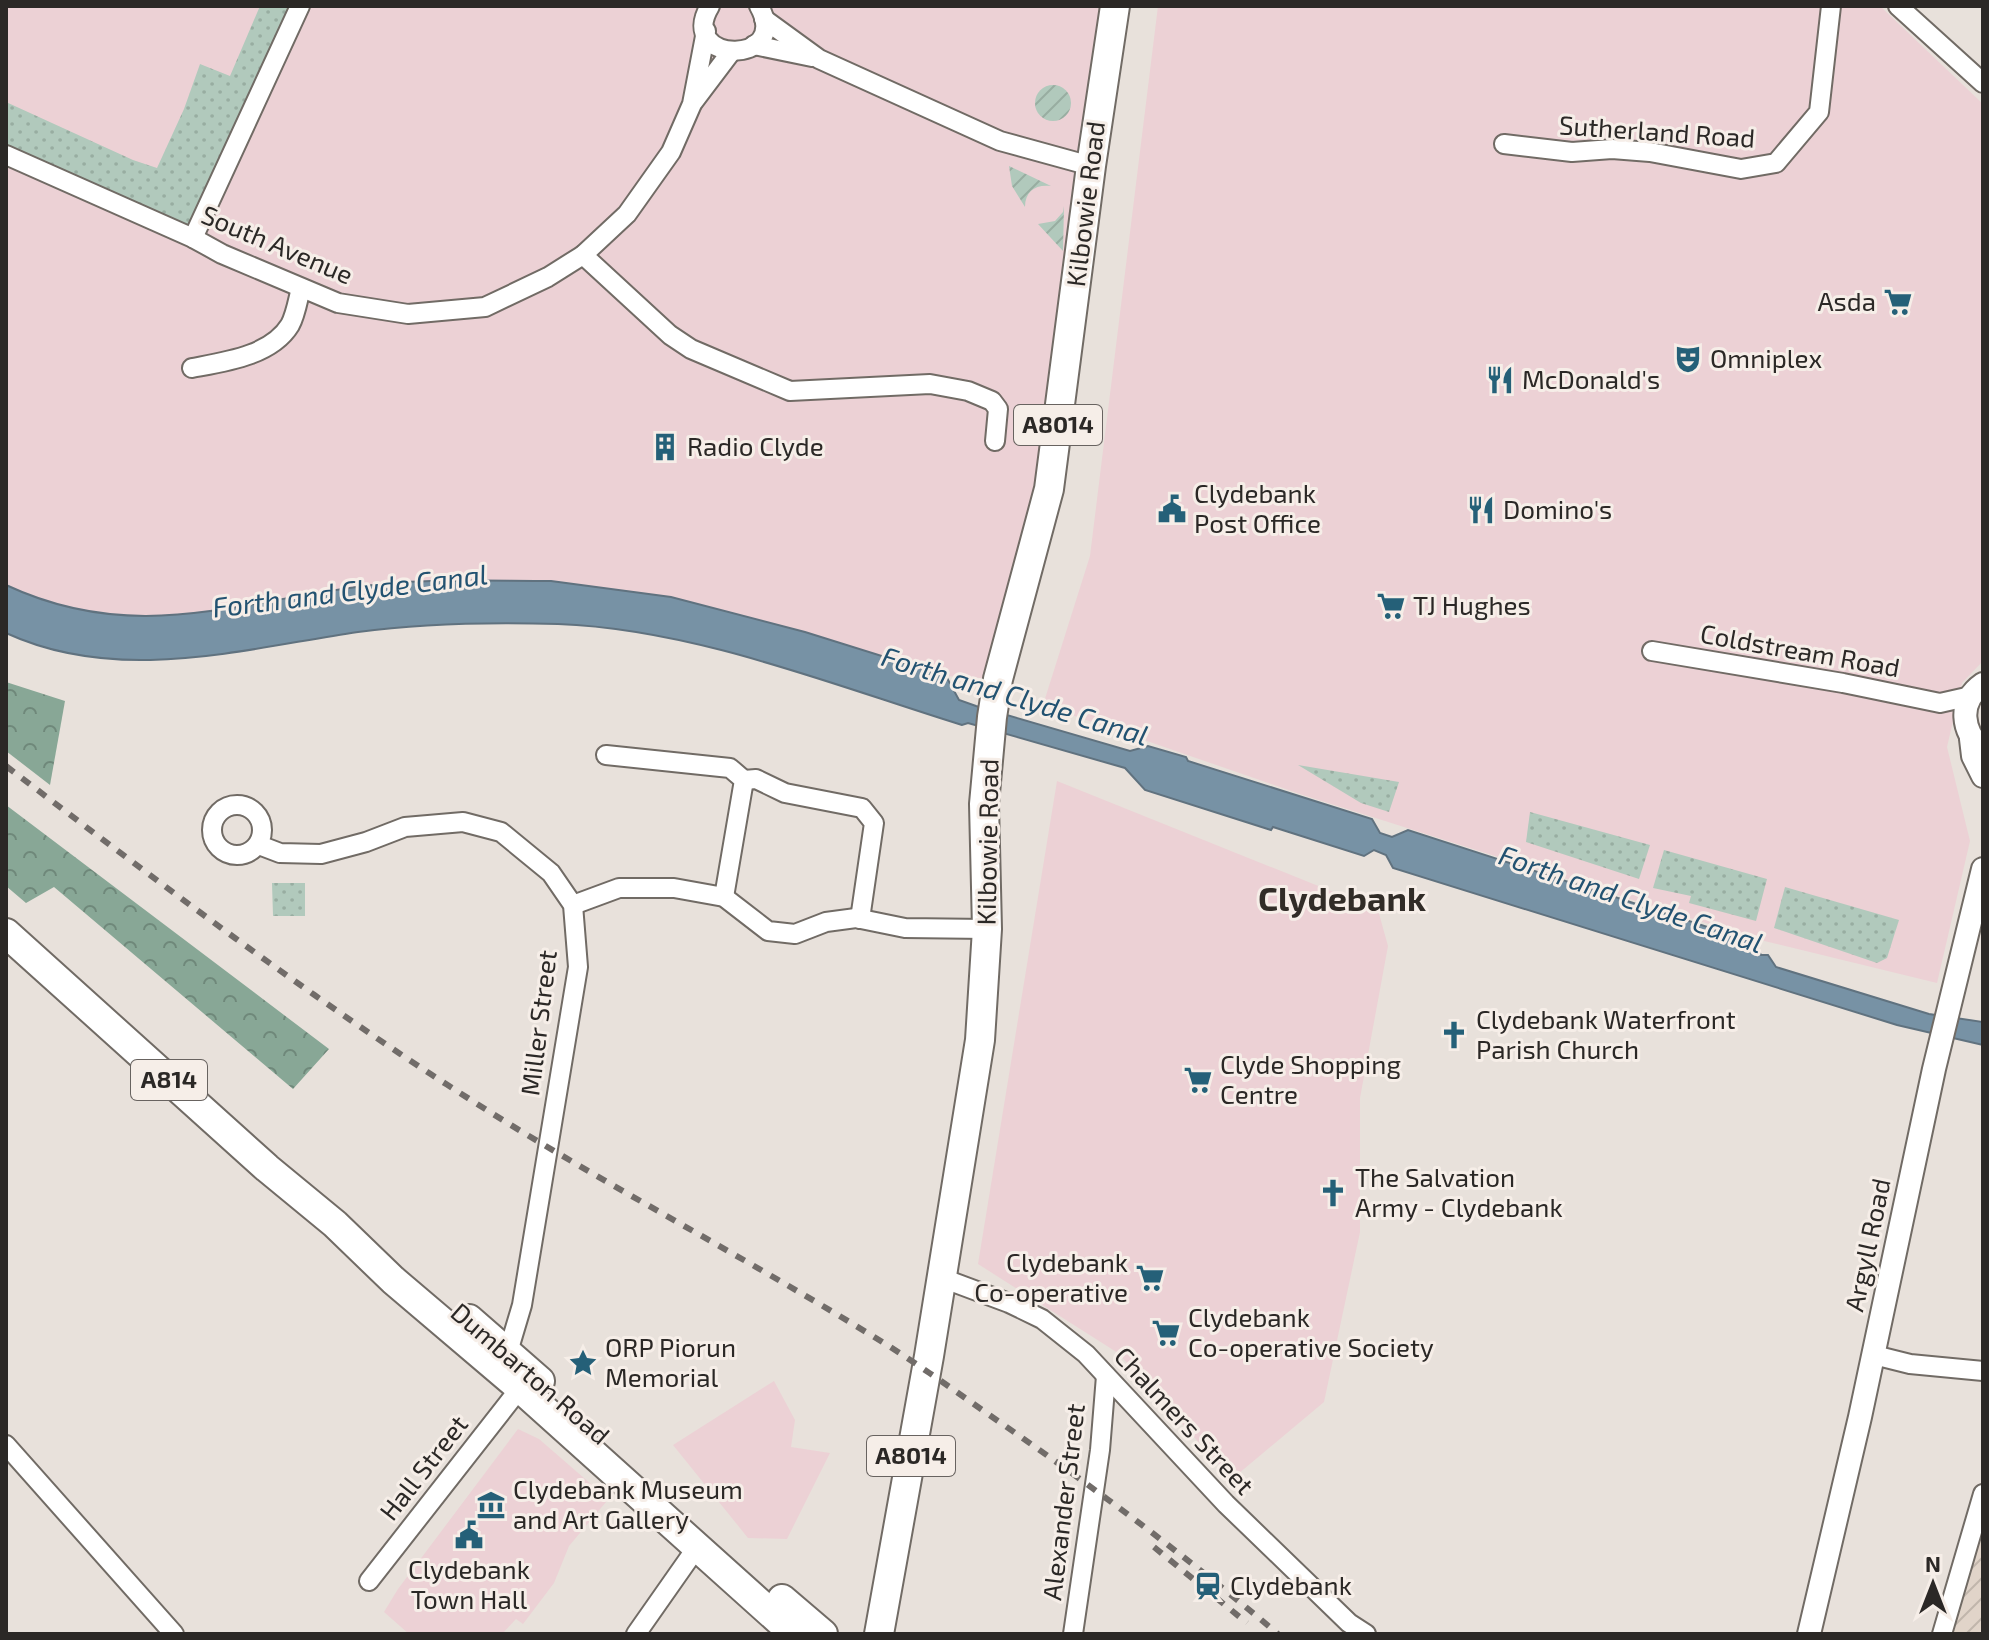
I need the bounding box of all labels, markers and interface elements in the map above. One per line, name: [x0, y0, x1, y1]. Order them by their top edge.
street label: Sutherland Road: [1558, 108, 1756, 153]
street label: Kilbowie Road: [1059, 119, 1110, 288]
street label: South Avenue: [197, 198, 358, 289]
place label: Asda: [1817, 285, 1876, 316]
supermarket icon: Asda: [1883, 287, 1913, 317]
place label: Omniplex: [1710, 342, 1822, 373]
theatre icon: Omniplex: [1673, 344, 1703, 374]
place label: McDonald's: [1522, 363, 1660, 394]
restaurant icon: McDonald's: [1485, 365, 1515, 395]
road number: A8014: [1014, 405, 1102, 445]
place label: Radio Clyde: [687, 430, 824, 461]
building icon: Radio Clyde: [650, 432, 680, 462]
place label: Clydebank Post Office: [1194, 477, 1321, 538]
place label: Domino's: [1503, 493, 1612, 524]
public building icon: Clydebank Post Office: [1157, 494, 1187, 524]
restaurant icon: Domino's: [1466, 495, 1496, 525]
water label: Forth and Clyde Canal: [210, 556, 489, 624]
place label: TJ Hughes: [1413, 589, 1531, 620]
supermarket icon: TJ Hughes: [1376, 591, 1406, 621]
street label: Coldstream Road: [1698, 617, 1902, 682]
water label: Forth and Clyde Canal: [878, 638, 1153, 752]
street label: Kilbowie Road: [970, 758, 1003, 926]
water label: Forth and Clyde Canal: [1495, 837, 1768, 959]
district label: Clydebank: [1258, 877, 1426, 919]
street label: Miller Street: [513, 948, 562, 1097]
place label: Clydebank Waterfront Parish Church: [1476, 1003, 1736, 1064]
church icon: Clydebank Waterfront Parish Church: [1439, 1020, 1469, 1050]
place label: Clyde Shopping Centre: [1220, 1048, 1401, 1109]
road number: A814: [131, 1060, 207, 1100]
supermarket icon: Clyde Shopping Centre: [1183, 1065, 1213, 1095]
place label: The Salvation Army - Clydebank: [1355, 1161, 1563, 1222]
street label: Argyll Road: [1837, 1175, 1896, 1314]
church icon: The Salvation Army - Clydebank: [1318, 1178, 1348, 1208]
place label: Clydebank Co-operative: [974, 1246, 1128, 1307]
supermarket icon: Clydebank Co-operative: [1135, 1263, 1165, 1293]
street label: Dumbarton Road: [445, 1296, 617, 1450]
place label: Clydebank Co-operative Society: [1188, 1301, 1434, 1362]
supermarket icon: Clydebank Co-operative Society: [1151, 1318, 1181, 1348]
place label: ORP Piorun Memorial: [605, 1331, 736, 1392]
street label: Chalmers Street: [1109, 1340, 1261, 1500]
place icon: ORP Piorun Memorial: [568, 1348, 598, 1378]
street label: Alexander Street: [1035, 1402, 1090, 1602]
street label: Hall Street: [372, 1408, 473, 1526]
road number: A8014: [867, 1436, 955, 1476]
place label: Clydebank Museum and Art Gallery: [513, 1473, 743, 1534]
museum icon: Clydebank Museum and Art Gallery: [476, 1490, 506, 1520]
public building icon: Clydebank Town Hall: [454, 1520, 484, 1550]
north arrow: [1893, 1544, 1973, 1624]
text: N: [1925, 1550, 1941, 1576]
place label: Clydebank Town Hall: [408, 1553, 530, 1614]
place label: Clydebank: [1230, 1569, 1352, 1600]
station icon: Clydebank: [1193, 1571, 1223, 1601]

